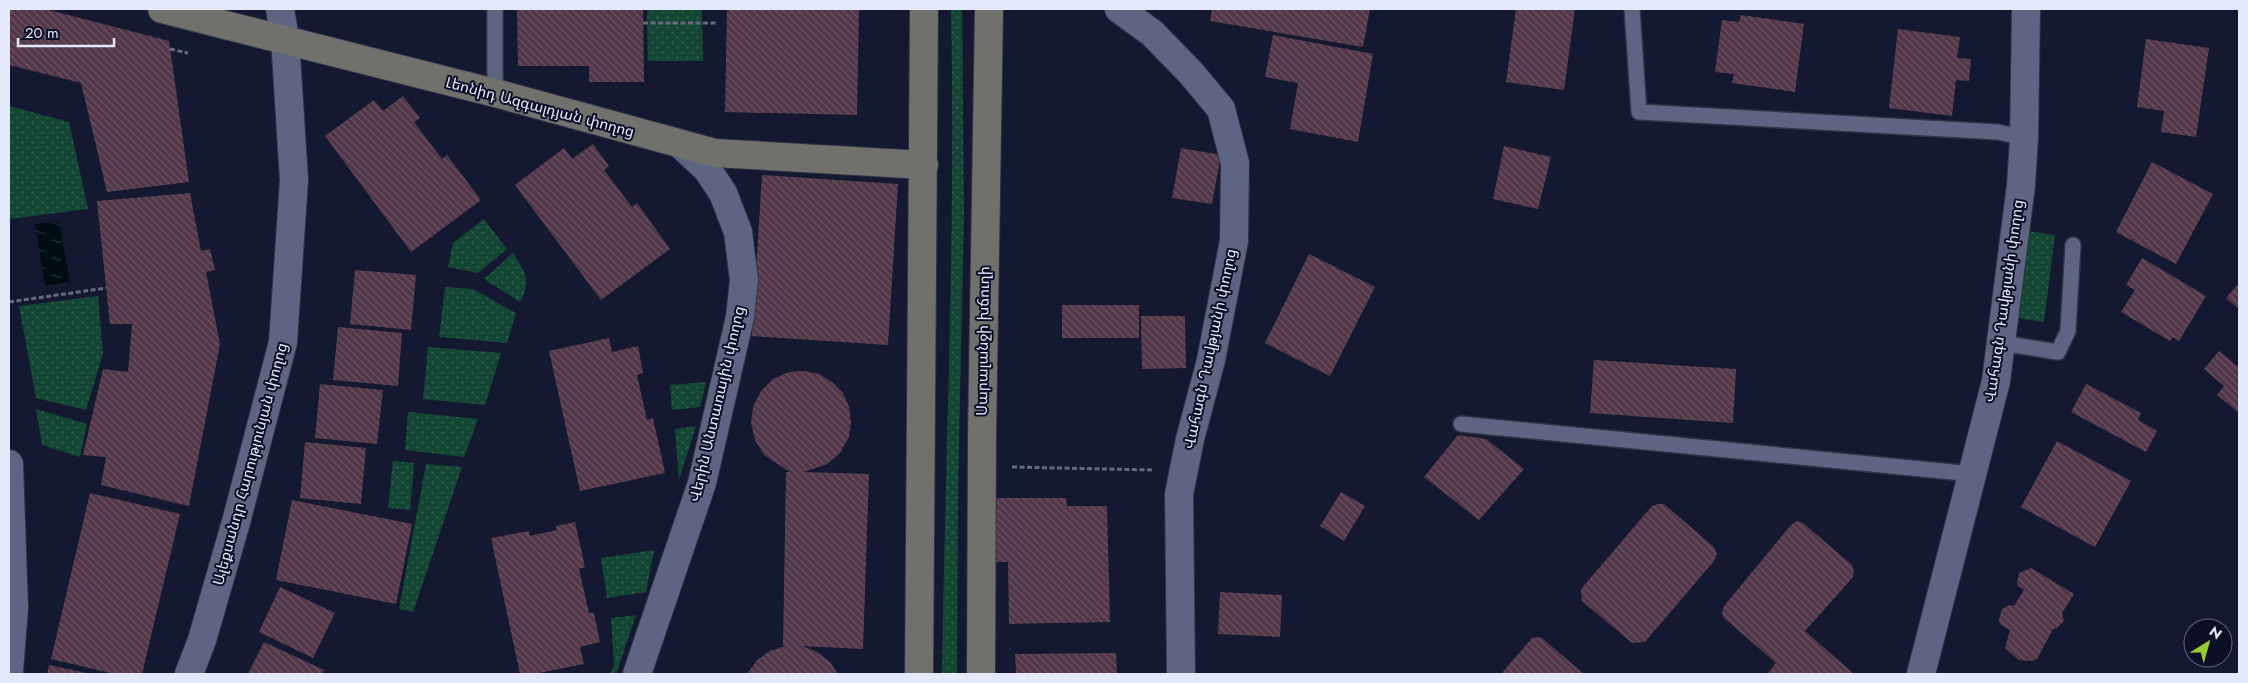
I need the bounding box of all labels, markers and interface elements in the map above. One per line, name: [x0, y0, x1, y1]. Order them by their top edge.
scale bar: [18, 15, 114, 47]
text: 20 m: [25, 22, 59, 44]
street label: Լեոնիդ Ազգալդյան փողոց: [443, 71, 637, 143]
street label: Վահագն Դավթյանի փողոց: [1979, 198, 2029, 404]
street label: Վահագն Դավթյանի փողոց: [1178, 247, 1242, 451]
street label: Սարալանջի խճուղի: [971, 266, 995, 416]
street label: Վերին Անտառային փողոց: [684, 304, 750, 504]
street label: Ալեքսանդր Հարությունյան փողոց: [207, 340, 293, 588]
north arrow: [2183, 618, 2233, 668]
text: N: [2205, 621, 2226, 644]

